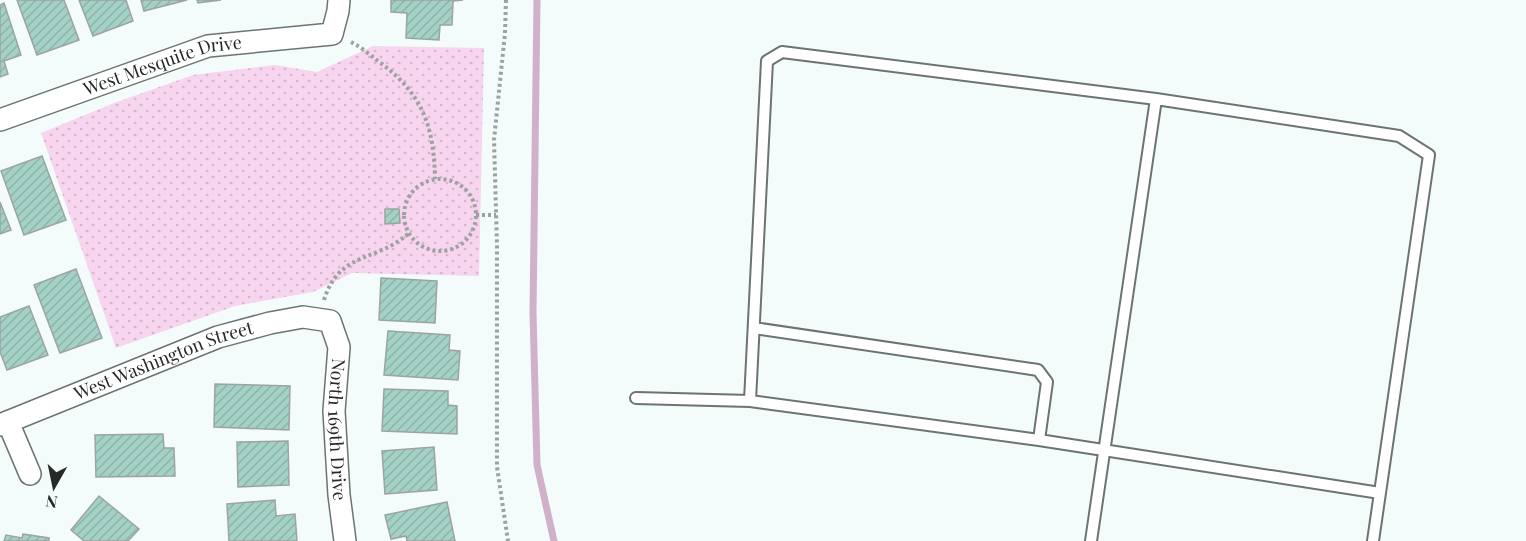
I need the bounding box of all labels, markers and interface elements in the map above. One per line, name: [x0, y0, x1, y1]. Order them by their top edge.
street label: West Mesquite Drive: [79, 30, 243, 101]
street label: West Washington Street: [69, 315, 256, 405]
street label: North 169th Drive: [323, 358, 353, 502]
north arrow: [24, 457, 84, 517]
text: N: [44, 491, 59, 514]

